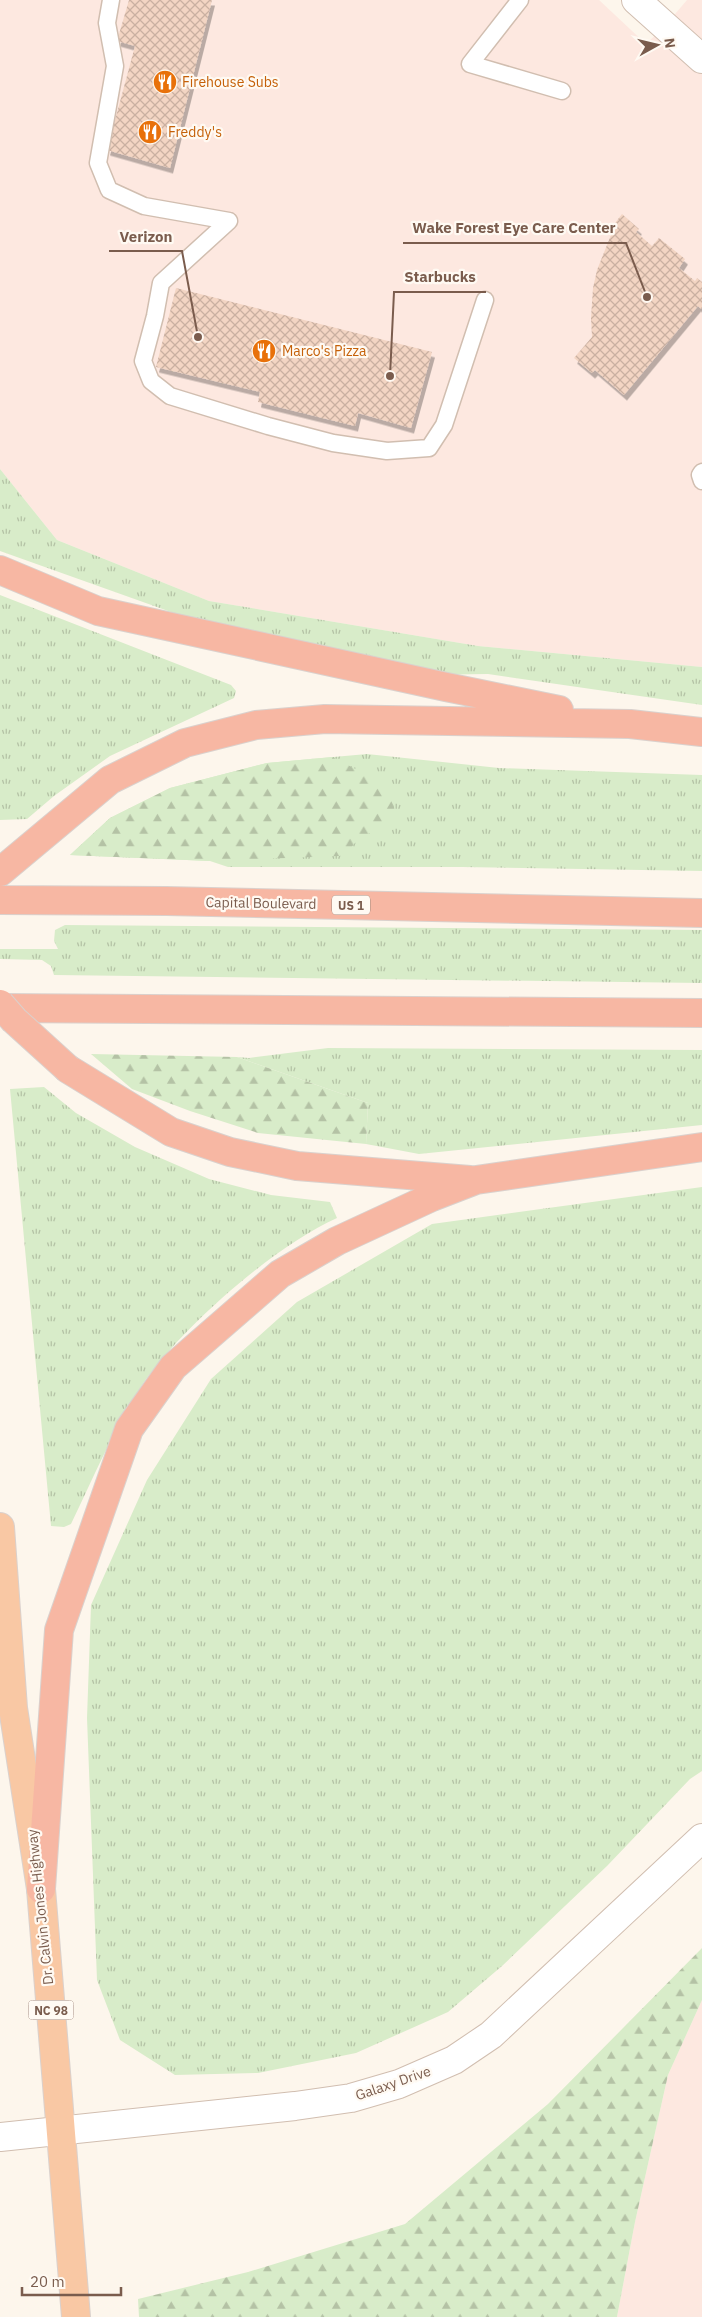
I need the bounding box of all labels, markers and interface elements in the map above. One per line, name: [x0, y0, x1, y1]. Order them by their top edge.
north arrow: [632, 20, 682, 70]
text: N: [660, 37, 679, 49]
restaurant icon: Firehouse Subs: [152, 69, 178, 95]
place label: Firehouse Subs: [182, 73, 279, 91]
restaurant icon: Freddy's: [137, 119, 163, 145]
place label: Freddy's: [168, 123, 222, 141]
callout: Wake Forest Eye Care Center: [403, 213, 626, 243]
text: Wake Forest Eye Care Center: [412, 218, 616, 237]
callout: Verizon: [109, 221, 182, 251]
text: Verizon: [120, 227, 173, 246]
callout: Starbucks: [394, 262, 486, 292]
text: Starbucks: [404, 267, 476, 286]
restaurant icon: Marco's Pizza: [251, 338, 277, 364]
place label: Marco's Pizza: [282, 342, 367, 360]
street label: Capital Boulevard: [205, 893, 317, 913]
road number: US 1: [332, 896, 370, 914]
street label: Dr. Calvin Jones Highway: [23, 1828, 57, 1986]
road number: NC 98: [28, 2000, 74, 2020]
street label: Galaxy Drive: [353, 2062, 433, 2104]
scale bar: [22, 2264, 121, 2296]
text: 20 m: [30, 2272, 65, 2291]

